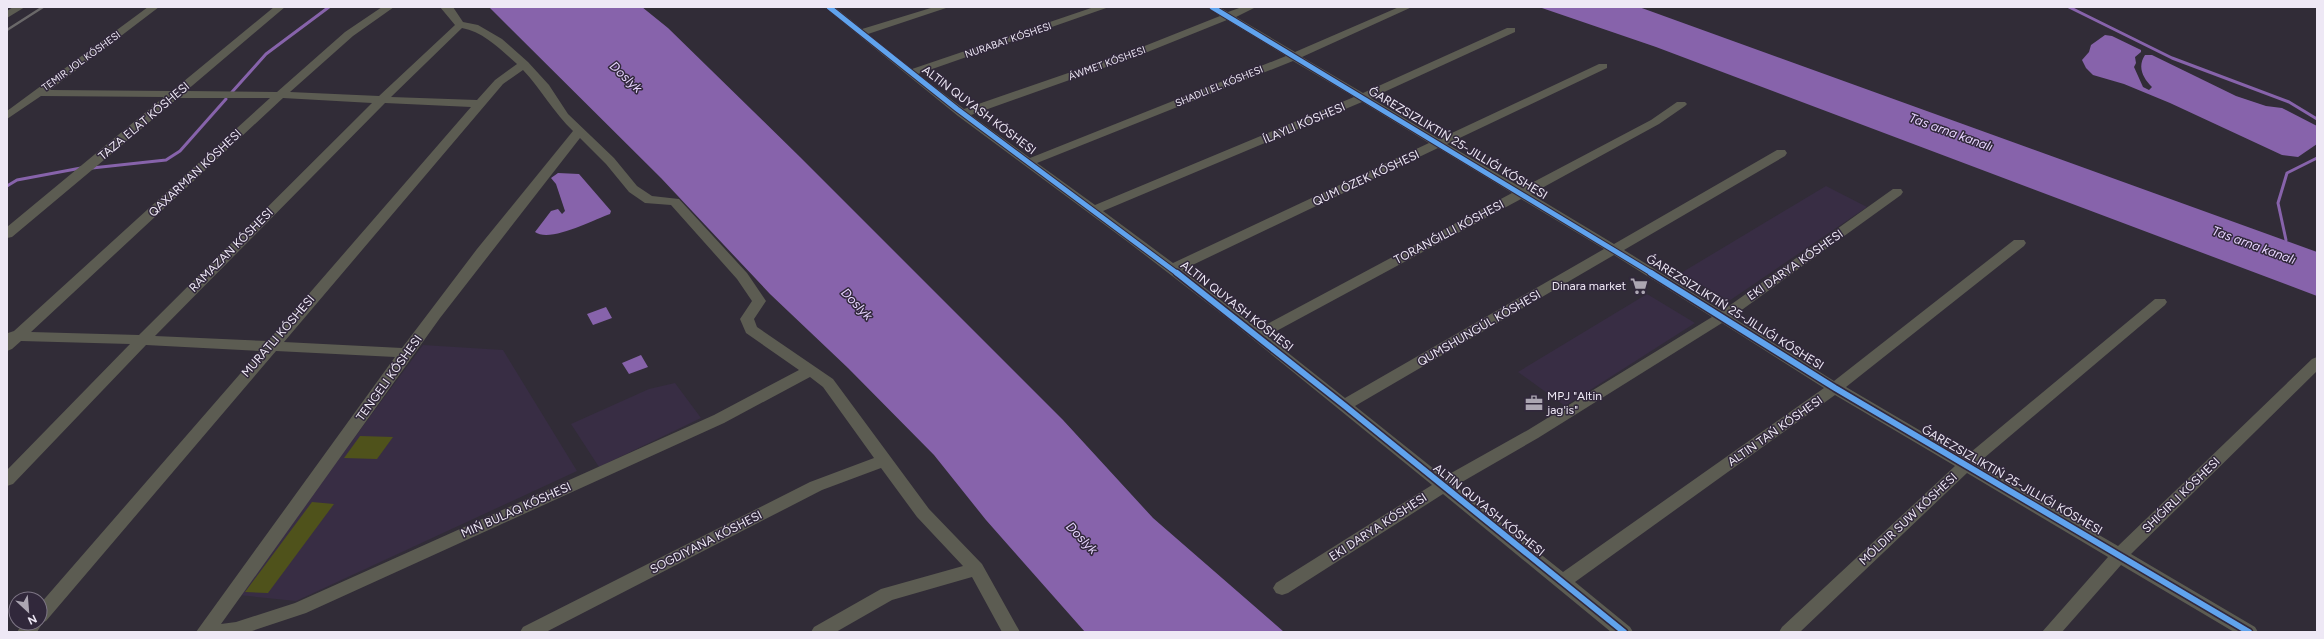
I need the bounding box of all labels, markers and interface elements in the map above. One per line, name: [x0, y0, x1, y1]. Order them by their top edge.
street label: NURABAT KÓSHESI: [963, 19, 1053, 61]
street label: TEMIR JOL KÓSHESI: [39, 28, 123, 94]
street label: ÁWMET KÓSHESI: [1067, 43, 1147, 83]
water label: Doslyk: [607, 58, 646, 96]
street label: SHADLI EL KÓSHESI: [1173, 62, 1265, 110]
street label: ALTIN QUYASH KÓSHESI: [919, 63, 1039, 157]
street label: TAZA ELAT KÓSHESI: [96, 79, 192, 163]
street label: ǴAREZSIZLIKTIŃ 25-JILLIǴI KÓSHESI: [1366, 84, 1550, 202]
street label: ÍLAYLI KÓSHESI: [1261, 99, 1347, 147]
water label: Tas arna kanalı: [1907, 110, 1995, 154]
street label: QAXARMAN KÓSHESI: [146, 126, 244, 220]
street label: QUM ÓZEK KÓSHESI: [1310, 147, 1422, 209]
street label: TORANǴILLI KÓSHESI: [1391, 197, 1506, 267]
street label: RAMAZAN KÓSHESI: [186, 205, 276, 295]
water label: Tas arna kanalı: [2210, 223, 2298, 267]
street label: EKI DARYA KÓSHESI: [1744, 227, 1846, 303]
street label: ǴAREZSIZLIKTIŃ 25-JILLIǴI KÓSHESI: [1644, 251, 1826, 373]
street label: ALTIN QUYASH KÓSHESI: [1178, 258, 1296, 354]
supermarket icon: Dinara market: [1629, 276, 1649, 296]
place label: Dinara market: [1552, 279, 1626, 293]
water label: Doslyk: [838, 285, 876, 324]
street label: QUMSHUNGÚL KÓSHESI: [1415, 287, 1543, 369]
street label: MURATLI KÓSHESI: [239, 292, 317, 380]
street label: TENGELI KÓSHESI: [353, 332, 425, 424]
place label: MPJ "Altin jag'is": [1546, 389, 1602, 417]
office icon: MPJ "Altin jag'is": [1524, 393, 1544, 413]
street label: ALTIN TAŃ KÓSHESI: [1725, 393, 1825, 469]
street label: ǴAREZSIZLIKTIŃ 25-JILLIǴI KÓSHESI: [1919, 422, 2105, 538]
street label: SHIǴIRLI KÓSHESI: [2139, 454, 2223, 536]
street label: ALTIN QUYASH KÓSHESI: [1431, 461, 1547, 559]
street label: MÓLDIR SUW KÓSHESI: [1856, 470, 1960, 568]
street label: MIŃ BULAQ KÓSHESI: [459, 479, 573, 541]
street label: EKI DARYA KÓSHESI: [1327, 490, 1429, 564]
street label: SOGDIYANA KÓSHESI: [648, 508, 764, 576]
water label: Doslyk: [1063, 519, 1101, 558]
north arrow: [8, 591, 48, 631]
text: N: [25, 612, 39, 627]

